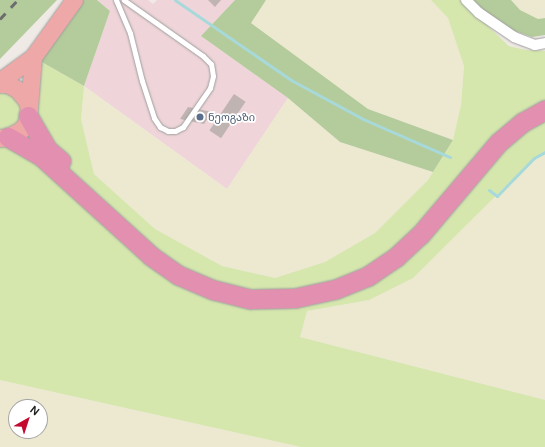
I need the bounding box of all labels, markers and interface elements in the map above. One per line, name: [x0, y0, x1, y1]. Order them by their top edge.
place label: ნეოგაზი: [208, 110, 255, 124]
marker: ნეოგაზი: [195, 112, 205, 122]
north arrow: [8, 399, 48, 439]
text: N: [27, 402, 42, 418]

